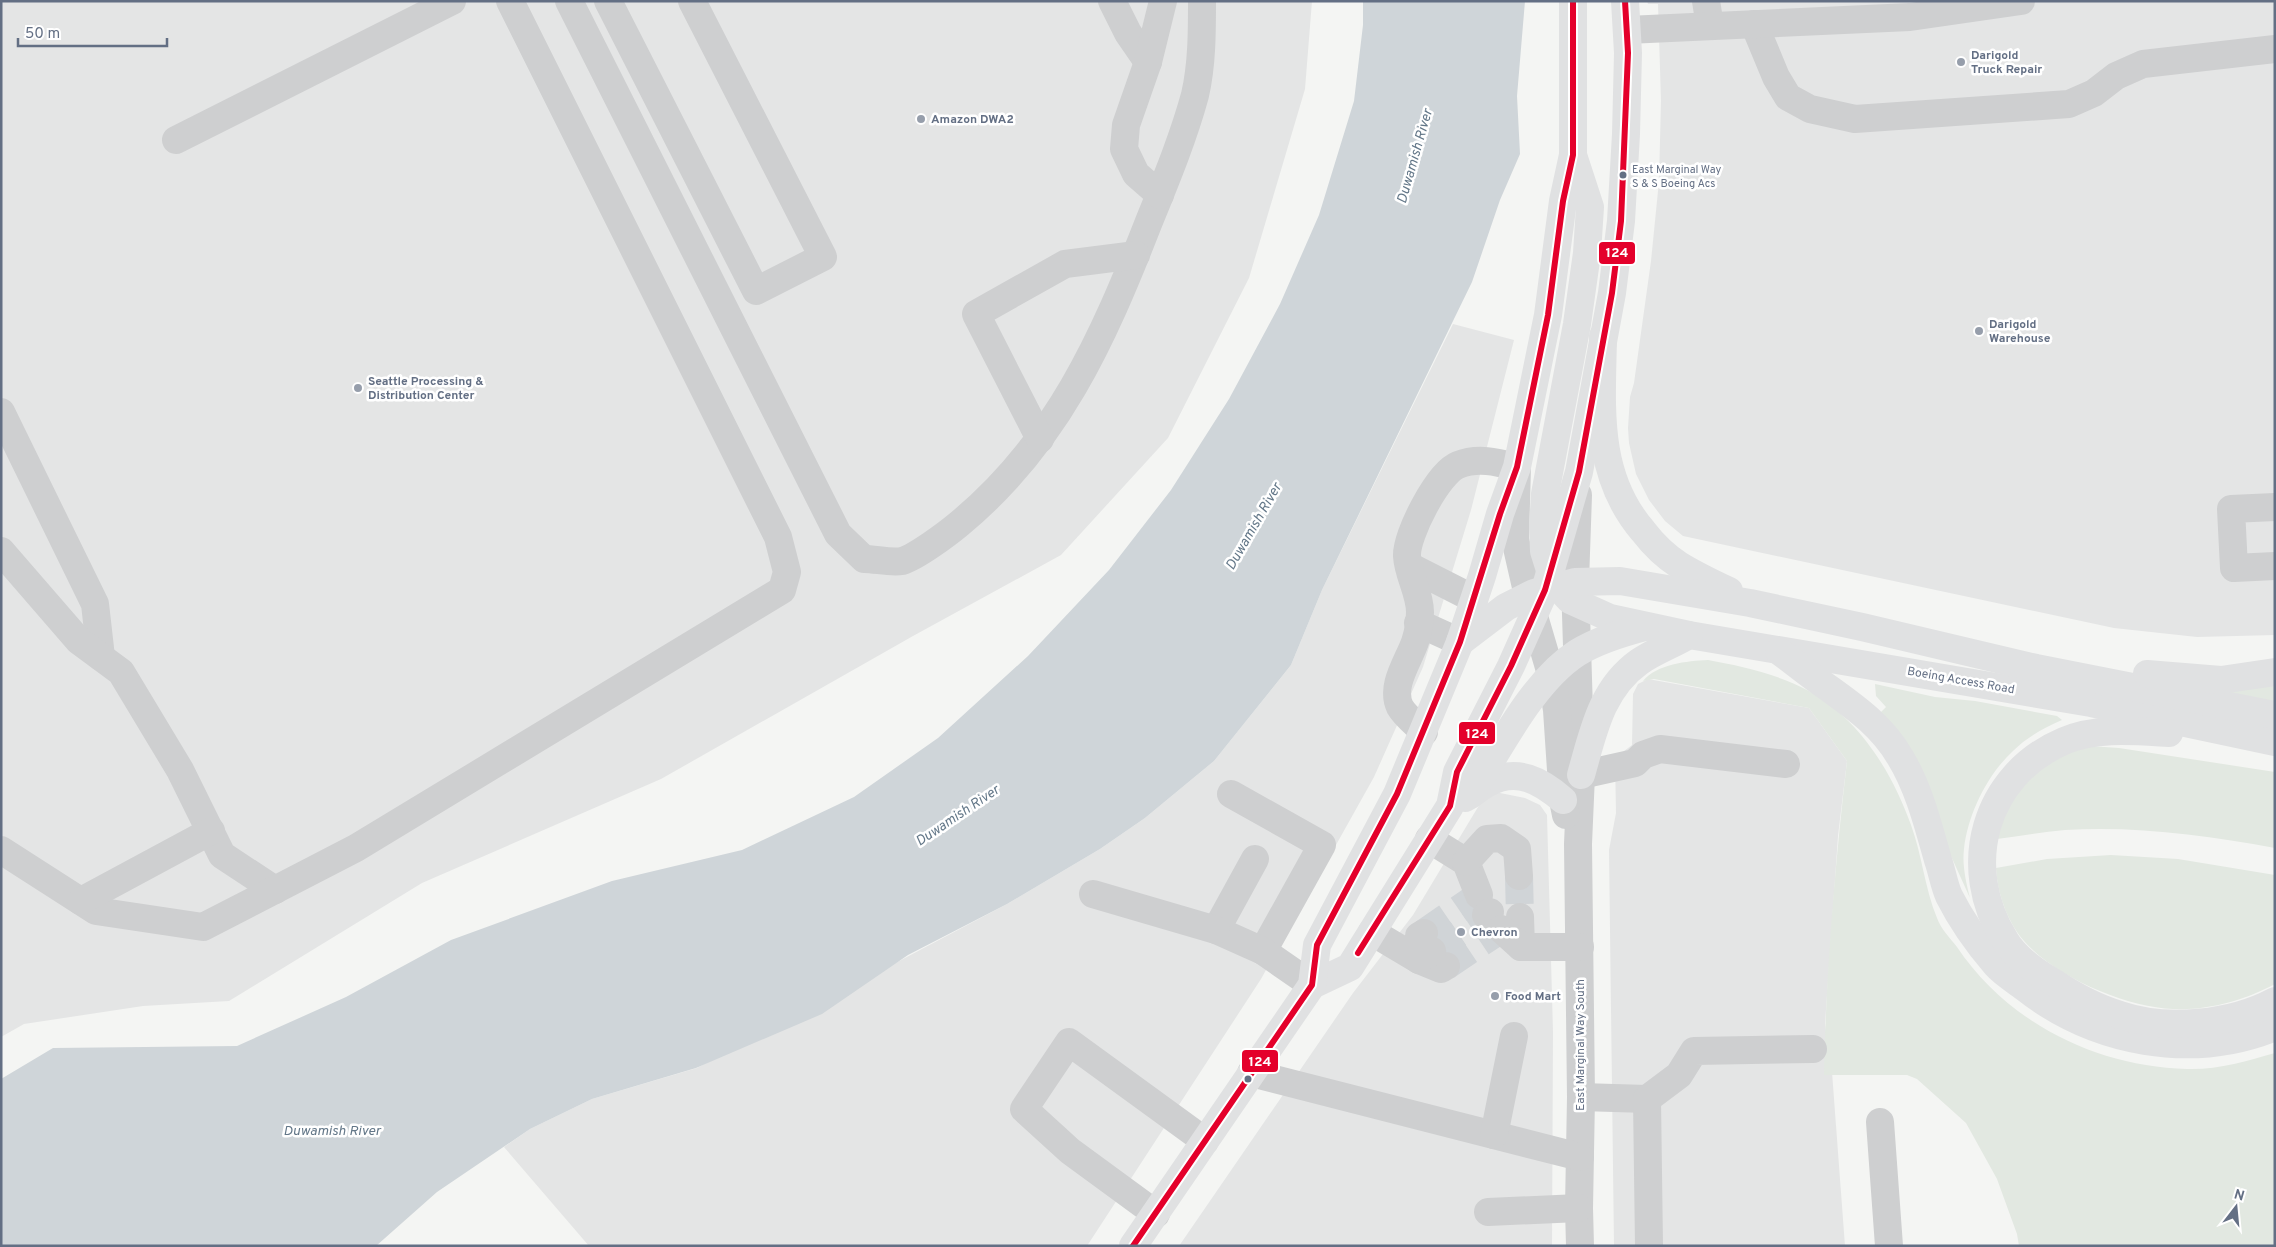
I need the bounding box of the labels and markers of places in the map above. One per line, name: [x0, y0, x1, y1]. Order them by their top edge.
place label: Darigold Truck Repair: [1971, 48, 2042, 78]
marker: Darigold Truck Repair: [1955, 56, 1967, 68]
place label: Amazon DWA2: [931, 112, 1014, 128]
marker: Amazon DWA2: [915, 113, 927, 125]
place label: East Marginal Way S & S Boeing Acs: [1632, 163, 1722, 191]
marker: East Marginal Way S & S Boeing Acs: [1618, 170, 1628, 180]
place label: Darigold Warehouse: [1989, 317, 2051, 347]
marker: Darigold Warehouse: [1973, 325, 1985, 337]
place label: Seattle Processing & Distribution Center: [368, 374, 484, 404]
marker: Seattle Processing & Distribution Center: [352, 382, 364, 394]
place label: Chevron: [1471, 925, 1518, 941]
marker: Chevron: [1455, 926, 1467, 938]
place label: Food Mart: [1505, 989, 1561, 1005]
marker: Food Mart: [1489, 990, 1501, 1002]
unlabelled marker: [1243, 1074, 1253, 1084]

